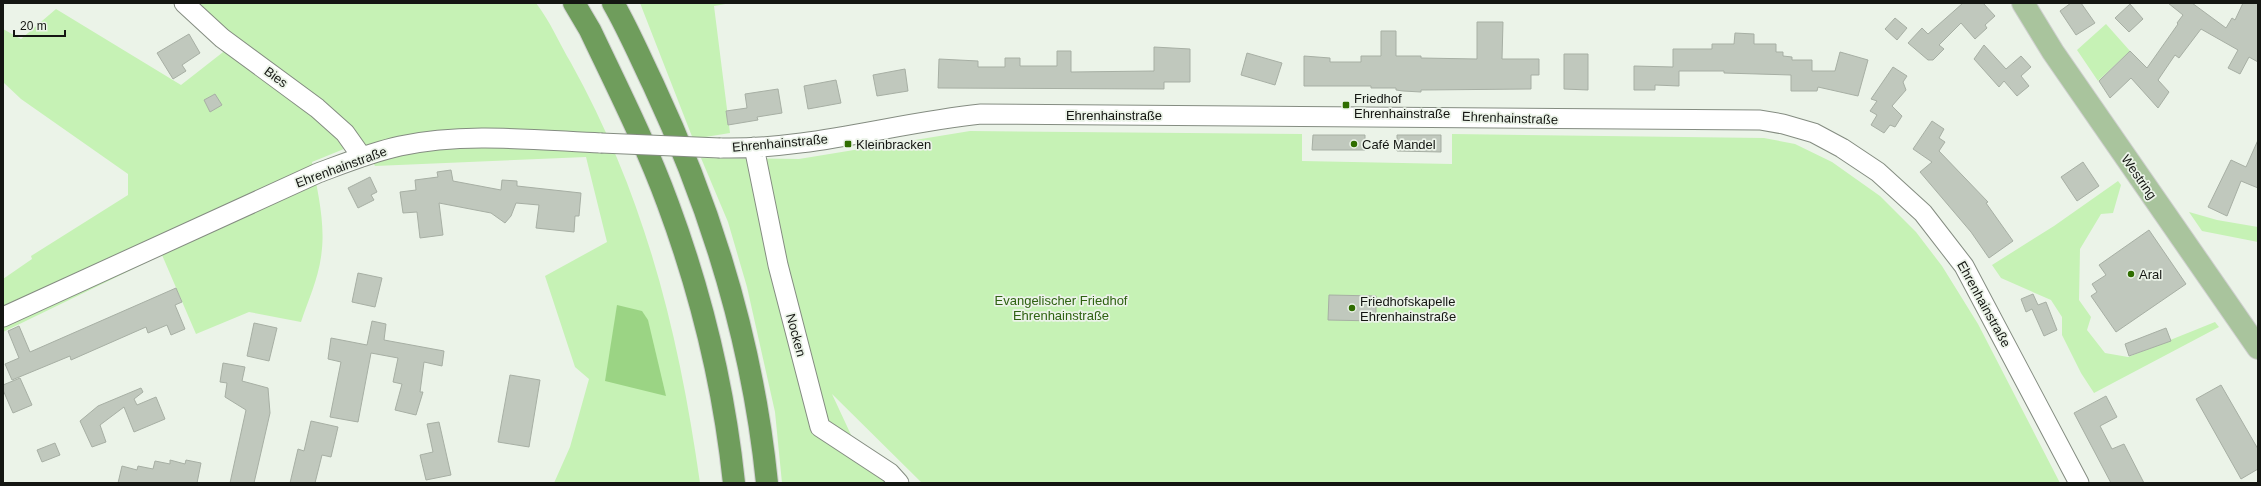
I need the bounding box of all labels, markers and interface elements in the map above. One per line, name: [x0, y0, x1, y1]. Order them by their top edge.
scale bar: [14, 12, 65, 38]
text: 20 m: [20, 19, 47, 33]
street label: Bies: [261, 63, 291, 91]
place label: Friedhof Ehrenhainstraße: [1354, 91, 1450, 121]
marker: Friedhof Ehrenhainstraße: [1341, 100, 1351, 110]
street label: Ehrenhainstraße: [1066, 108, 1162, 123]
street label: Ehrenhainstraße: [1462, 109, 1558, 127]
street label: Ehrenhainstraße: [731, 131, 829, 155]
place label: Kleinbracken: [856, 137, 931, 152]
place label: Café Mandel: [1362, 137, 1436, 152]
marker: Kleinbracken: [843, 139, 853, 149]
marker: Café Mandel: [1349, 139, 1359, 149]
street label: Ehrenhainstraße: [293, 144, 389, 190]
street label: Westring: [2118, 152, 2160, 202]
street label: Ehrenhainstraße: [1954, 258, 2014, 350]
place label: Aral: [2139, 267, 2162, 282]
marker: Aral: [2126, 269, 2136, 279]
park label: Evangelischer Friedhof Ehrenhainstraße: [995, 293, 1128, 323]
place label: Friedhofskapelle Ehrenhainstraße: [1360, 294, 1456, 324]
marker: Friedhofskapelle Ehrenhainstraße: [1347, 303, 1357, 313]
street label: Nocken: [783, 312, 809, 358]

